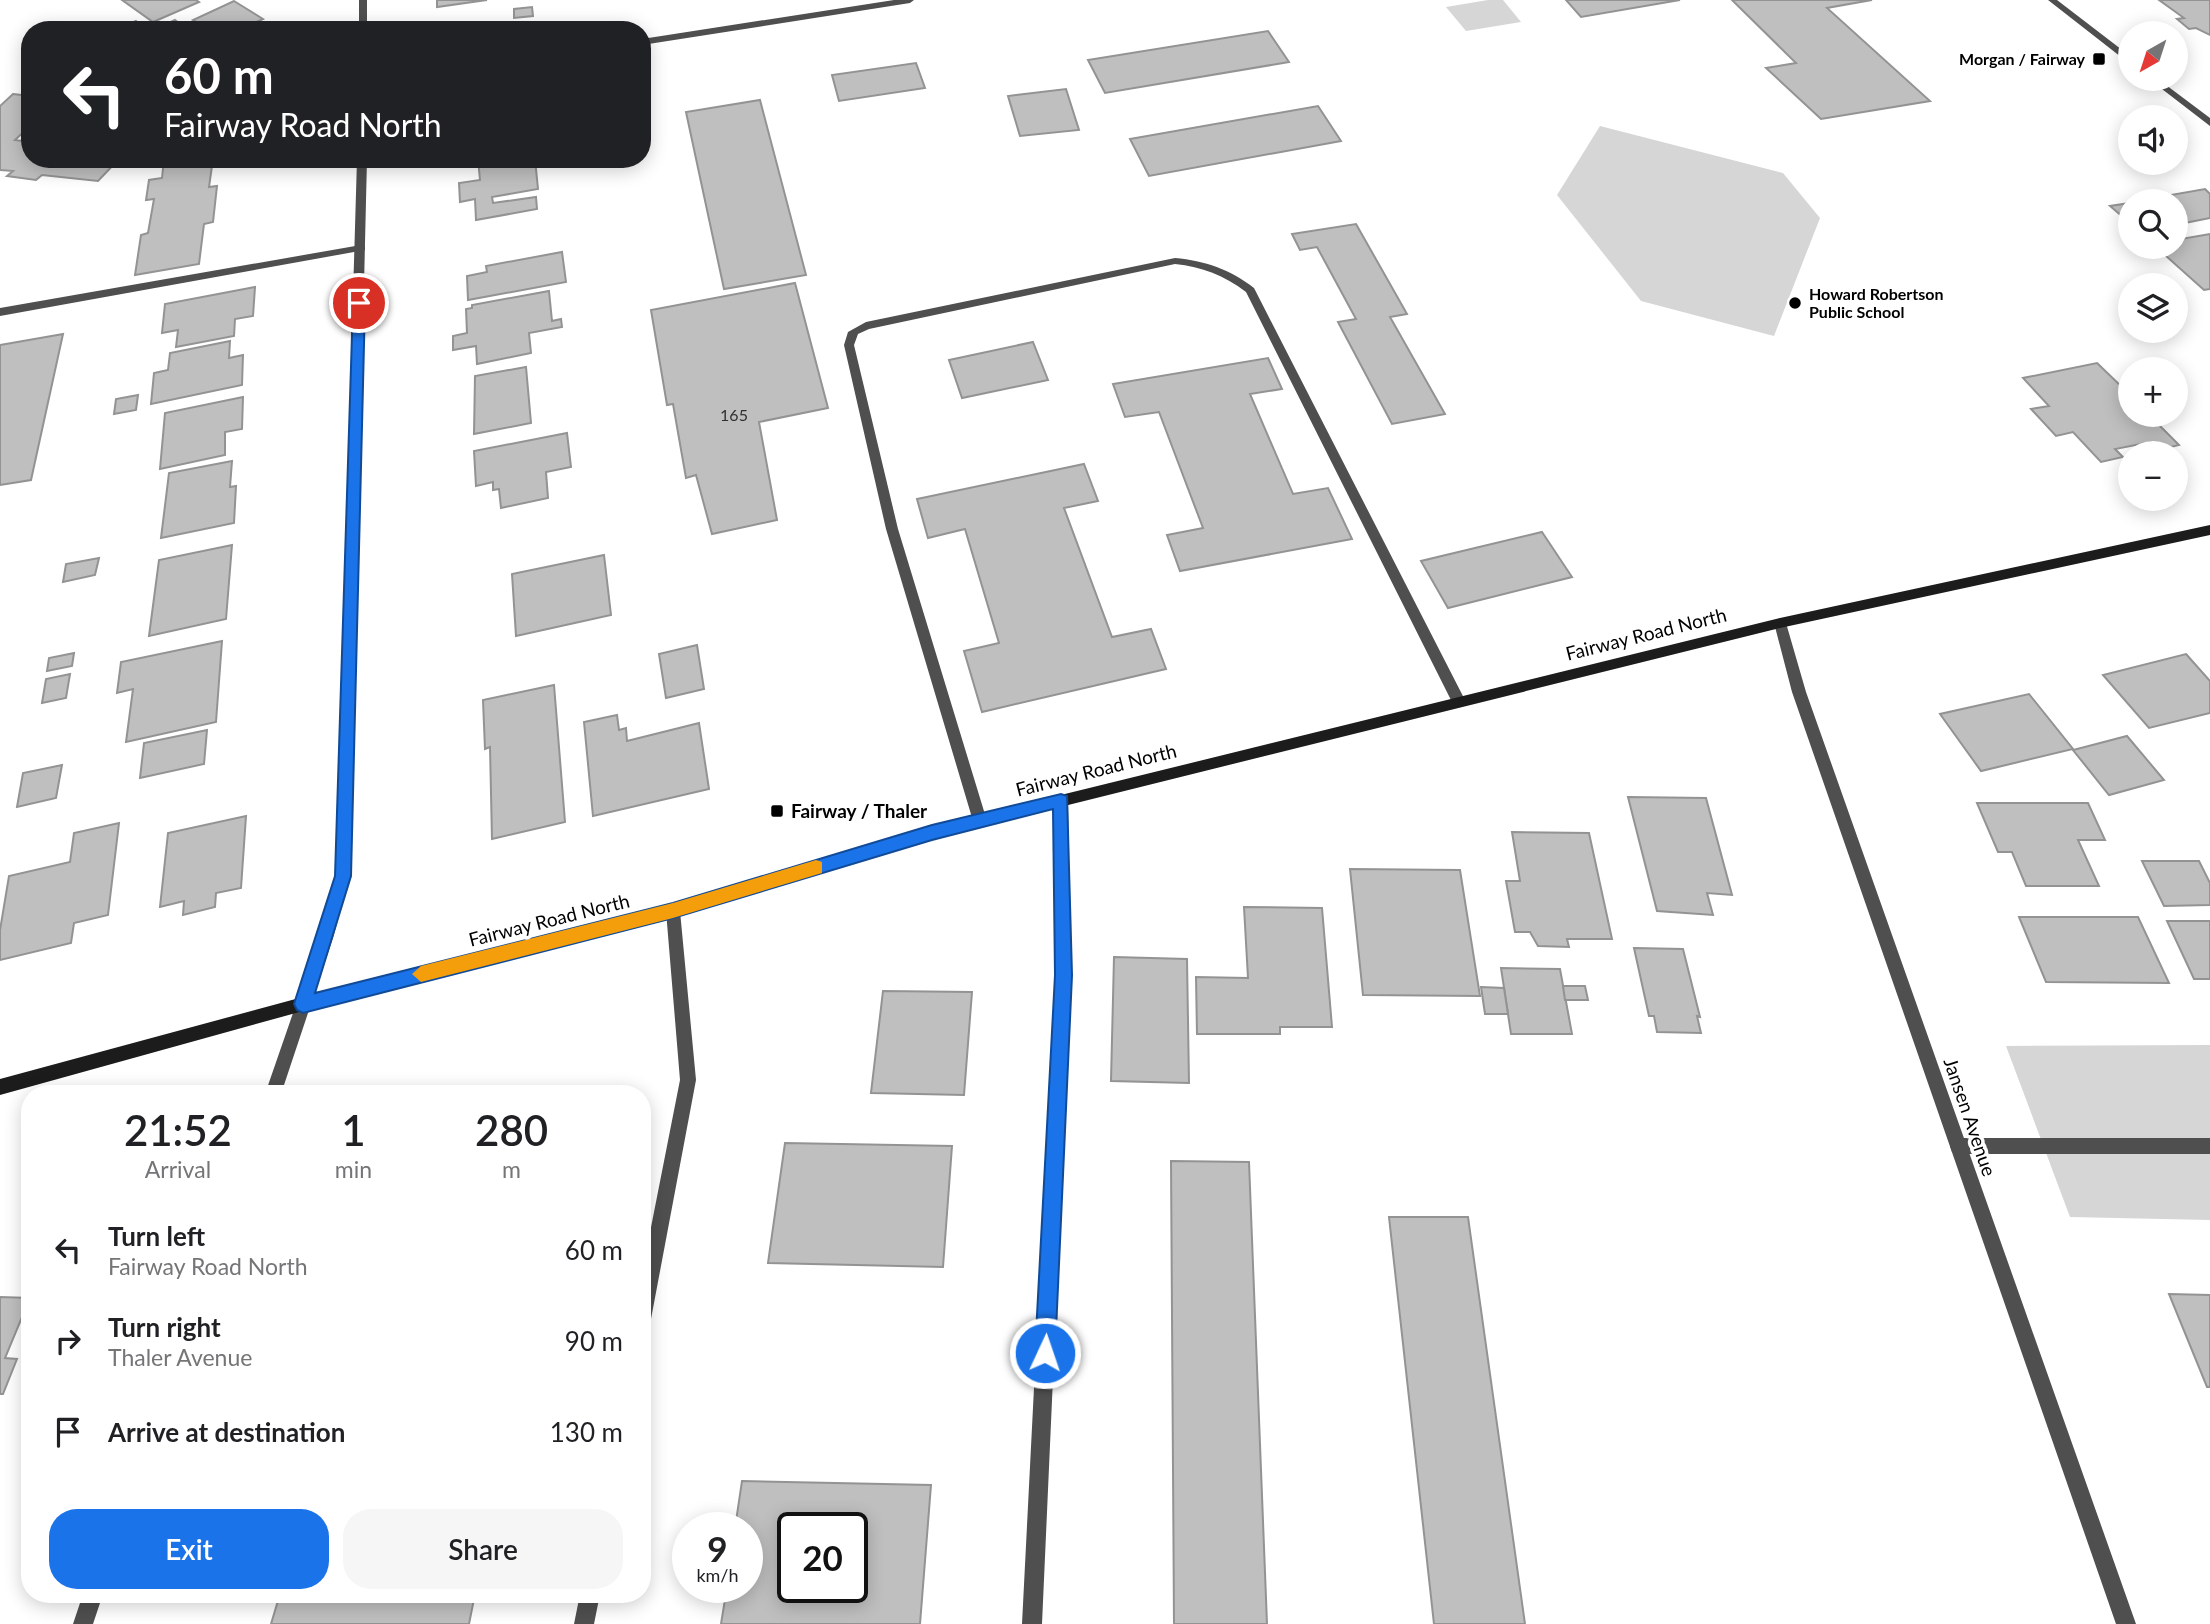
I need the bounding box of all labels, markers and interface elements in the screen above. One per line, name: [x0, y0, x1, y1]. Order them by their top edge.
north arrow: [2118, 21, 2188, 91]
map controls: [2118, 21, 2188, 511]
text: 60 m: [164, 46, 274, 104]
icon: left: [49, 49, 140, 140]
place label: Morgan / Fairway: [1959, 49, 2086, 68]
marker: Morgan / Fairway: [2091, 51, 2107, 67]
text: Fairway Road North: [164, 105, 442, 144]
button: sound: [2118, 105, 2188, 175]
button: search: [2118, 189, 2188, 259]
pin: [329, 273, 389, 333]
button: layers: [2118, 273, 2188, 343]
icon: arrive: [340, 284, 378, 322]
place label: Howard Robertson Public School: [1809, 284, 1943, 321]
marker: Howard Robertson Public School: [1787, 295, 1803, 311]
button: +: [2118, 357, 2188, 427]
house number: 165: [720, 405, 748, 424]
button: −: [2118, 441, 2188, 511]
street label: Fairway Road North: [1563, 602, 1729, 665]
street label: Fairway Road North: [1013, 738, 1179, 801]
place label: Fairway / Thaler: [791, 799, 928, 822]
marker: Fairway / Thaler: [769, 803, 785, 819]
street label: Fairway Road North: [466, 888, 632, 951]
street label: Jansen Avenue: [1939, 1055, 2001, 1179]
text: 21:52: [124, 1105, 232, 1155]
text: 1: [341, 1105, 366, 1155]
text: 280: [475, 1105, 548, 1155]
text: Arrival: [145, 1155, 211, 1183]
text: min: [335, 1155, 372, 1183]
text: m: [502, 1155, 521, 1183]
text: Turn left: [108, 1220, 205, 1252]
icon: left: [49, 1231, 87, 1269]
text: 60 m: [565, 1234, 623, 1266]
text: Fairway Road North: [108, 1252, 308, 1280]
text: Turn right: [108, 1311, 221, 1343]
position arrow: [1008, 1316, 1082, 1390]
icon: right: [49, 1322, 87, 1360]
text: 90 m: [565, 1325, 623, 1357]
text: Thaler Avenue: [108, 1343, 252, 1371]
icon: arrive: [49, 1413, 87, 1451]
text: Arrive at destination: [108, 1416, 345, 1448]
text: 130 m: [550, 1416, 623, 1448]
button: Exit: [49, 1509, 329, 1589]
button: Share: [343, 1509, 623, 1589]
speed limit sign: 20: [777, 1512, 868, 1603]
text: 9: [707, 1527, 728, 1569]
text: km/h: [696, 1564, 739, 1586]

